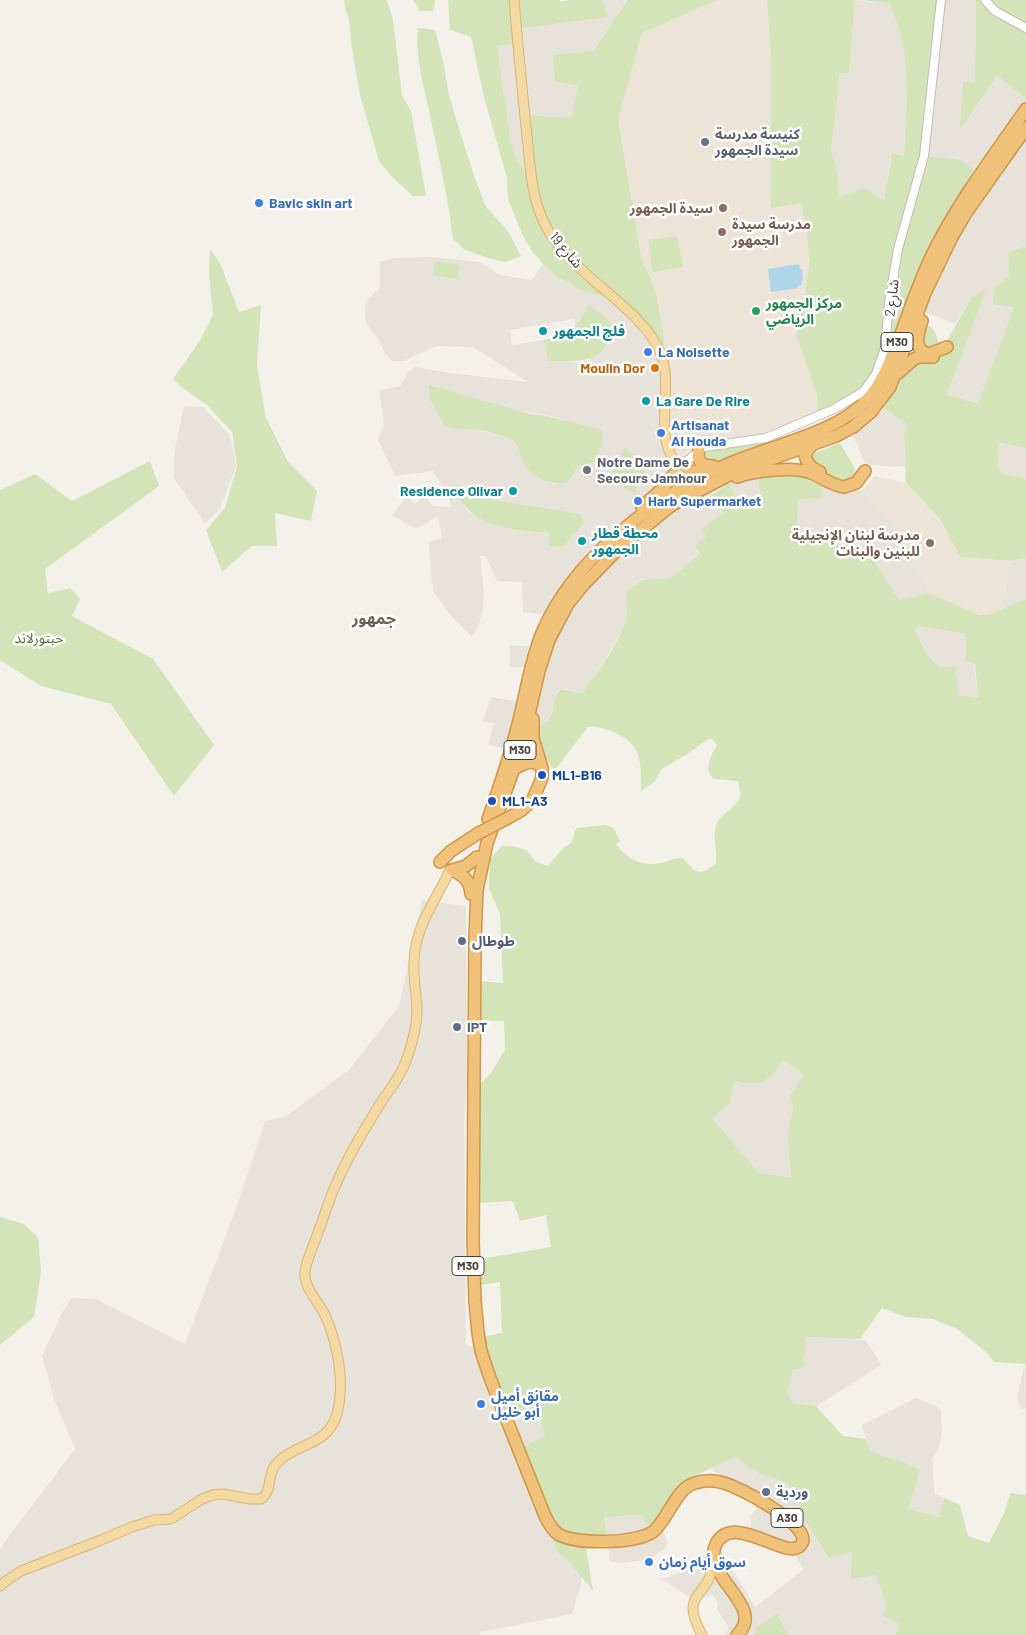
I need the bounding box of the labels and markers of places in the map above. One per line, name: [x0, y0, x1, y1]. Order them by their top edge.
place label: كنيسة مدرسة سيدة الجمهور: [715, 126, 800, 158]
marker: كنيسة مدرسة سيدة الجمهور: [699, 136, 711, 148]
place label: Bavic skin art: [269, 195, 353, 211]
marker: Bavic skin art: [253, 197, 265, 209]
place label: سيدة الجمهور: [630, 200, 713, 216]
marker: سيدة الجمهور: [717, 202, 729, 214]
place label: مدرسة سيدة الجمهور: [732, 216, 811, 248]
marker: مدرسة سيدة الجمهور: [716, 226, 728, 238]
place label: مركز الجمهور الرياضي: [766, 295, 842, 328]
marker: مركز الجمهور الرياضي: [750, 305, 762, 317]
place label: فلج الجمهور: [553, 323, 625, 339]
marker: فلج الجمهور: [537, 325, 549, 337]
place label: La Noisette: [658, 344, 730, 360]
marker: La Noisette: [642, 346, 654, 358]
place label: Moulin Dor: [580, 360, 645, 376]
marker: Moulin Dor: [649, 362, 661, 374]
place label: La Gare De Rire: [656, 393, 750, 409]
marker: La Gare De Rire: [640, 395, 652, 407]
place label: Artisanat Al Houda: [671, 417, 729, 450]
marker: Artisanat Al Houda: [655, 427, 667, 439]
place label: Notre Dame De Secours Jamhour: [597, 454, 707, 487]
marker: Notre Dame De Secours Jamhour: [581, 464, 593, 476]
place label: Residence Olivar: [400, 483, 503, 499]
marker: Residence Olivar: [507, 485, 519, 497]
place label: Harb Supermarket: [648, 493, 761, 509]
marker: Harb Supermarket: [632, 495, 644, 507]
place label: محطة قطار الجمهور: [592, 525, 658, 558]
place label: مدرسة لبنان الإنجيلية للبنين والبنات: [792, 527, 920, 560]
marker: محطة قطار الجمهور: [576, 535, 588, 547]
marker: مدرسة لبنان الإنجيلية للبنين والبنات: [924, 537, 936, 549]
place label: ML1-B16: [552, 767, 602, 783]
marker: ML1-B16: [536, 769, 548, 781]
place label: ML1-A3: [502, 793, 548, 809]
marker: ML1-A3: [486, 795, 498, 807]
place label: طوطال: [472, 933, 515, 949]
marker: طوطال: [456, 935, 468, 947]
place label: IPT: [467, 1019, 487, 1035]
marker: IPT: [451, 1021, 463, 1033]
place label: مقانق أميل أبو خليل: [491, 1388, 559, 1420]
marker: مقانق أميل أبو خليل: [475, 1398, 487, 1410]
place label: وردية: [776, 1484, 808, 1500]
marker: وردية: [760, 1486, 772, 1498]
place label: سوق أيام زمان: [659, 1554, 746, 1570]
marker: سوق أيام زمان: [643, 1556, 655, 1568]

